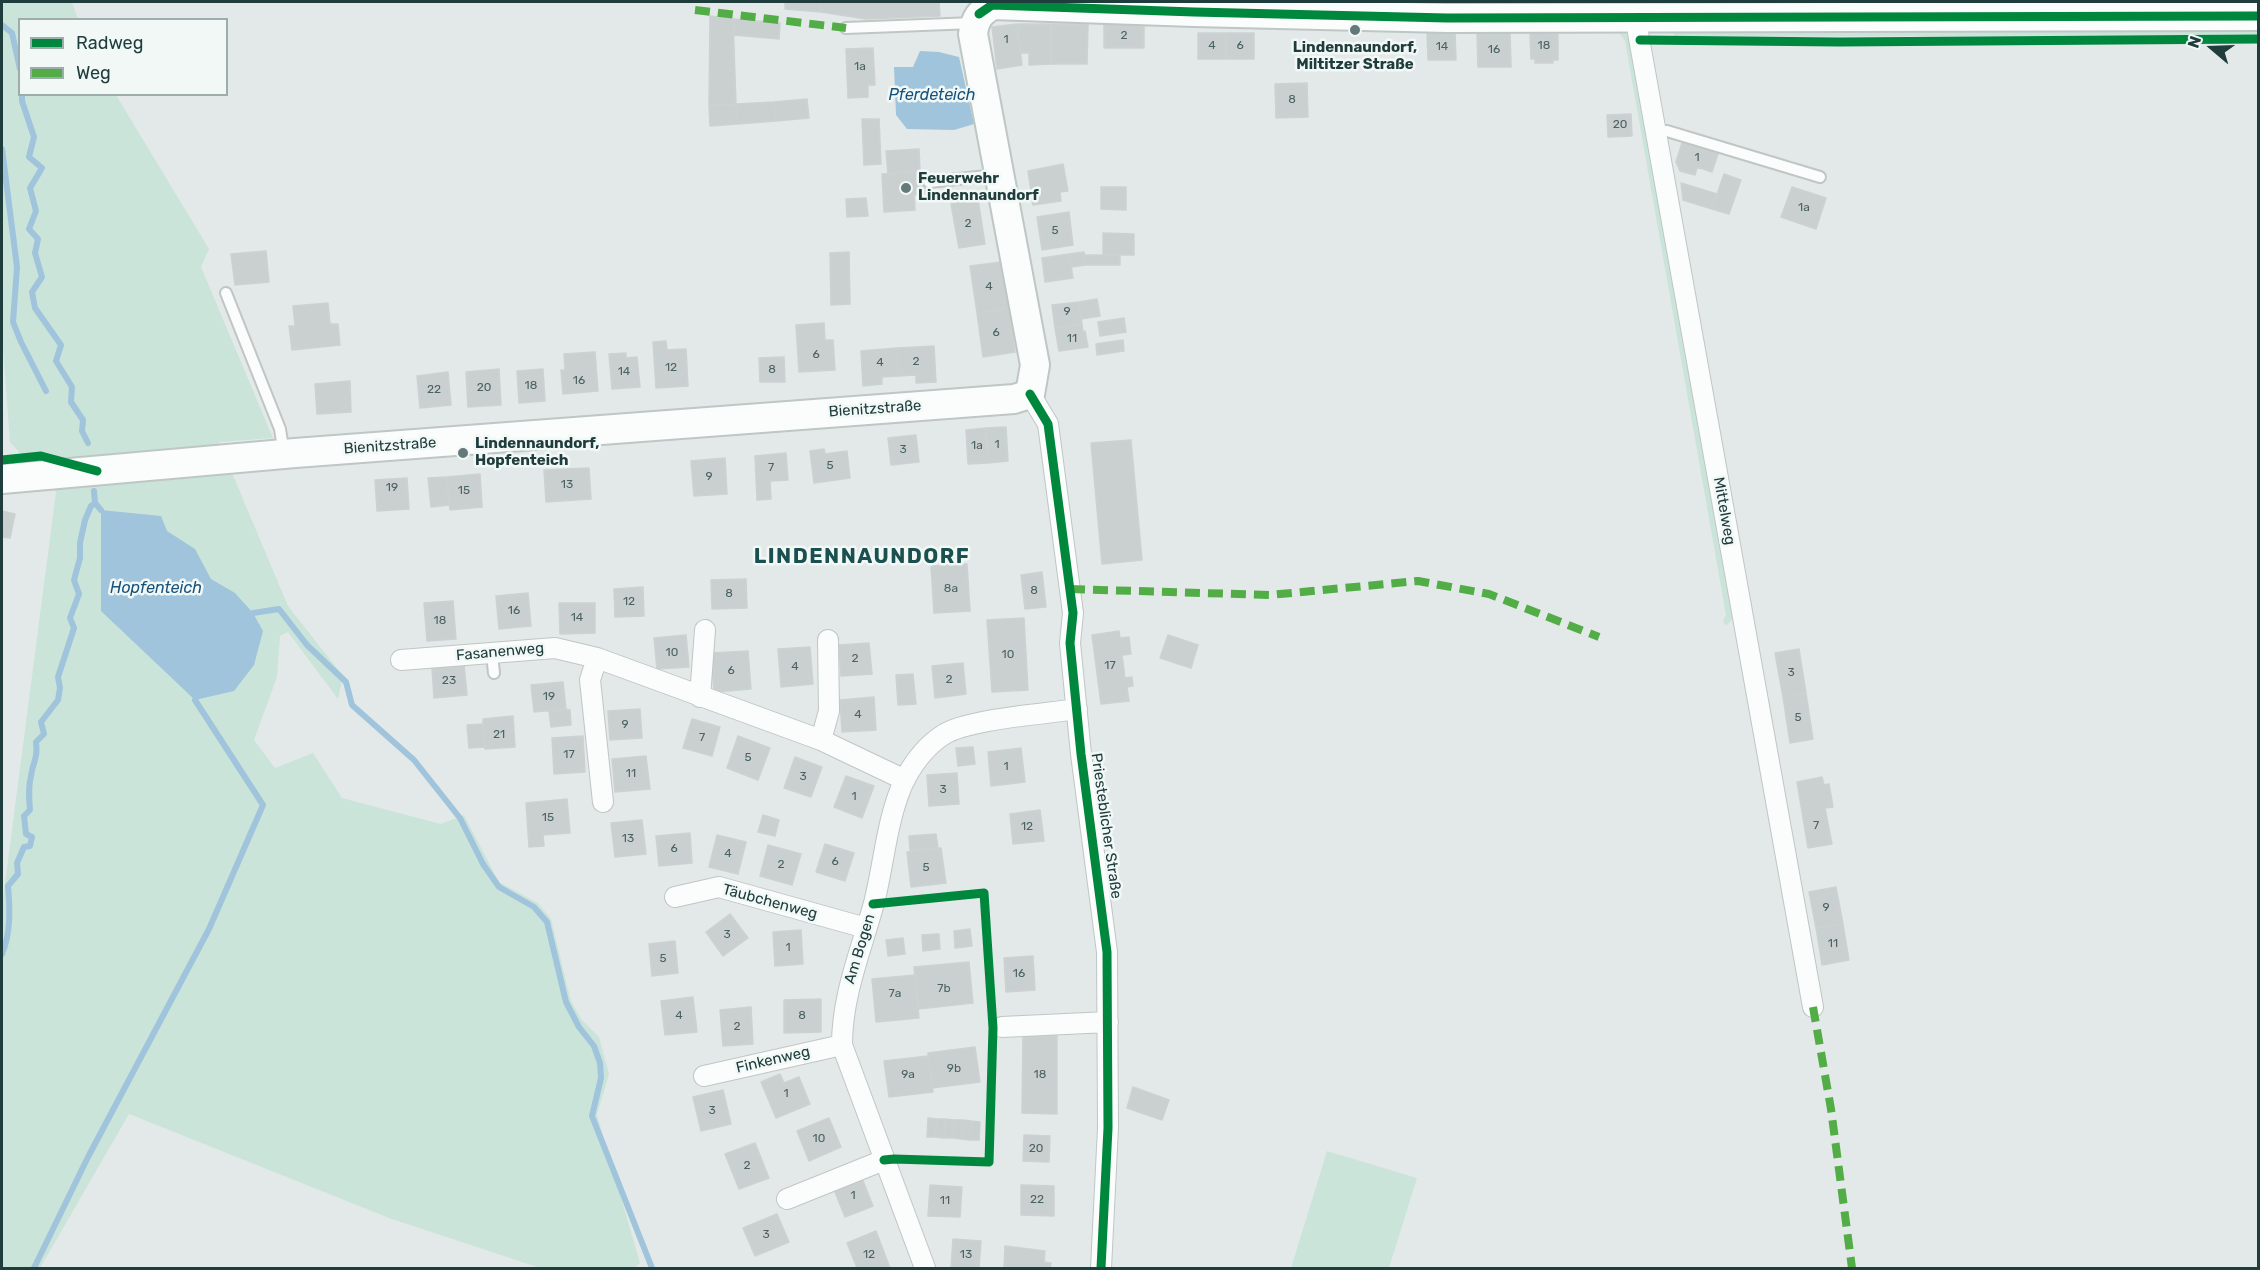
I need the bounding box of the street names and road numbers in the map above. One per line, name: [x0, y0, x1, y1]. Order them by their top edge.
street label: Bienitzstraße: [828, 397, 922, 421]
street label: Bienitzstraße: [343, 434, 437, 458]
street label: Mittelweg: [1709, 476, 1739, 546]
street label: Fasanenweg: [455, 639, 545, 665]
street label: Priesteblicher Straße: [1087, 752, 1125, 900]
street label: Täubchenweg: [721, 881, 819, 923]
street label: Am Bogen: [841, 912, 879, 986]
street label: Finkenweg: [734, 1043, 812, 1077]

